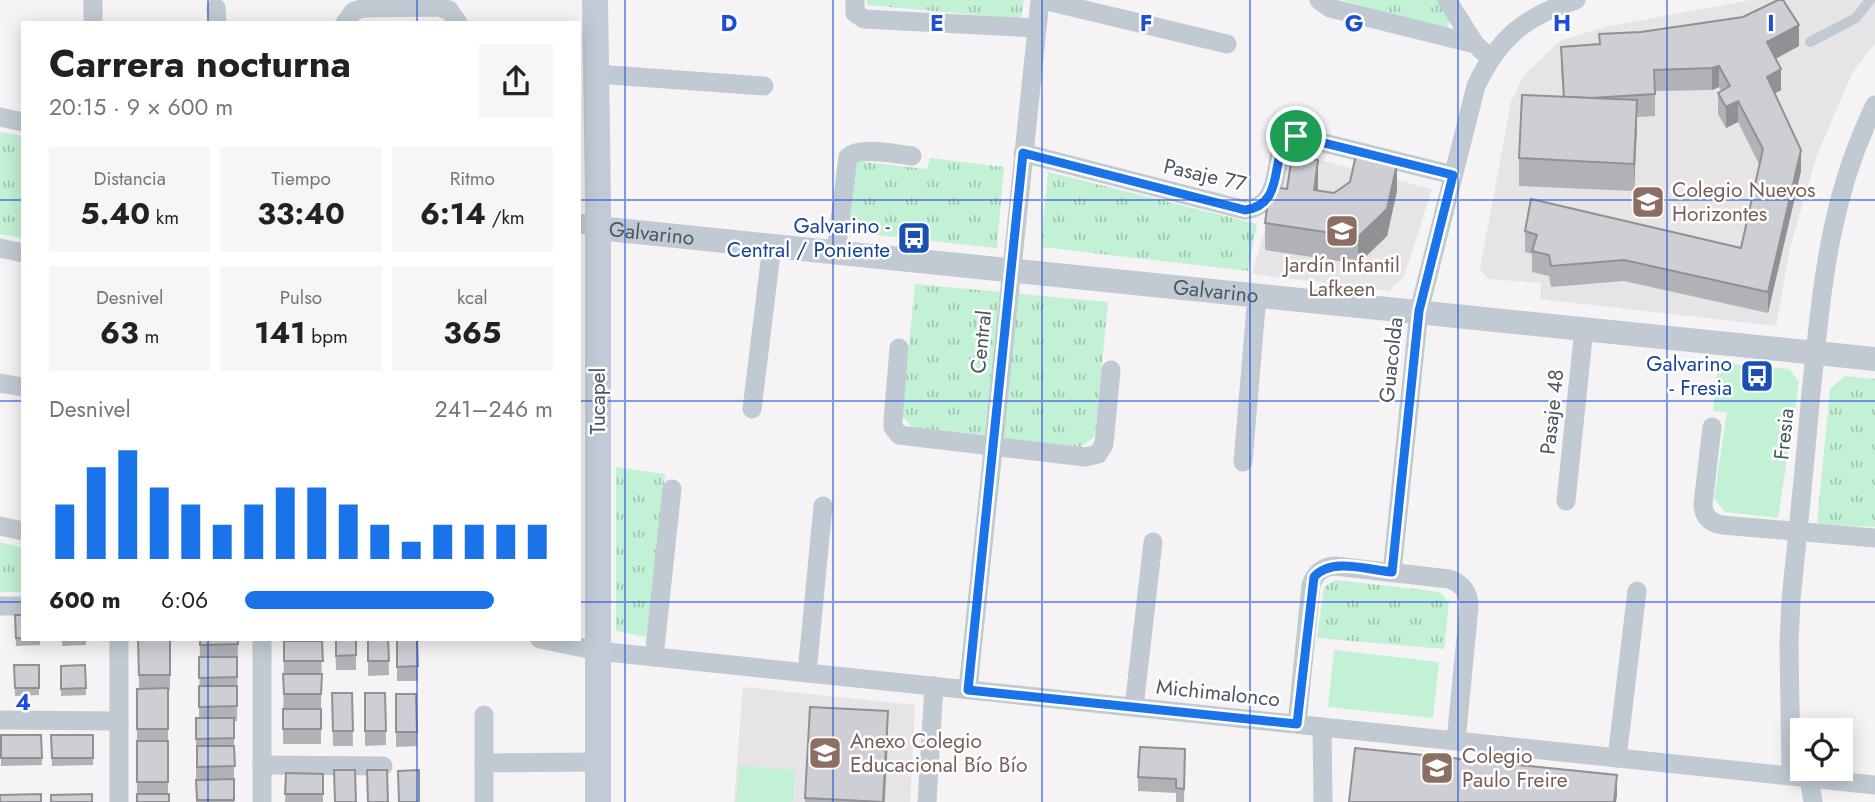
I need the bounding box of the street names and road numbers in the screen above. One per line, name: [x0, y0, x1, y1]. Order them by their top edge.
street label: Pasaje 77: [1161, 151, 1249, 199]
street label: Galvarino: [608, 214, 696, 253]
street label: Galvarino: [1172, 272, 1260, 311]
street label: Central: [963, 309, 999, 375]
street label: Guacolda: [1372, 316, 1410, 404]
street label: Tucapel: [583, 368, 613, 434]
street label: Pasaje 48: [1533, 368, 1571, 456]
street label: Fresia: [1766, 407, 1802, 461]
street label: Michimalonco: [1155, 672, 1281, 714]

